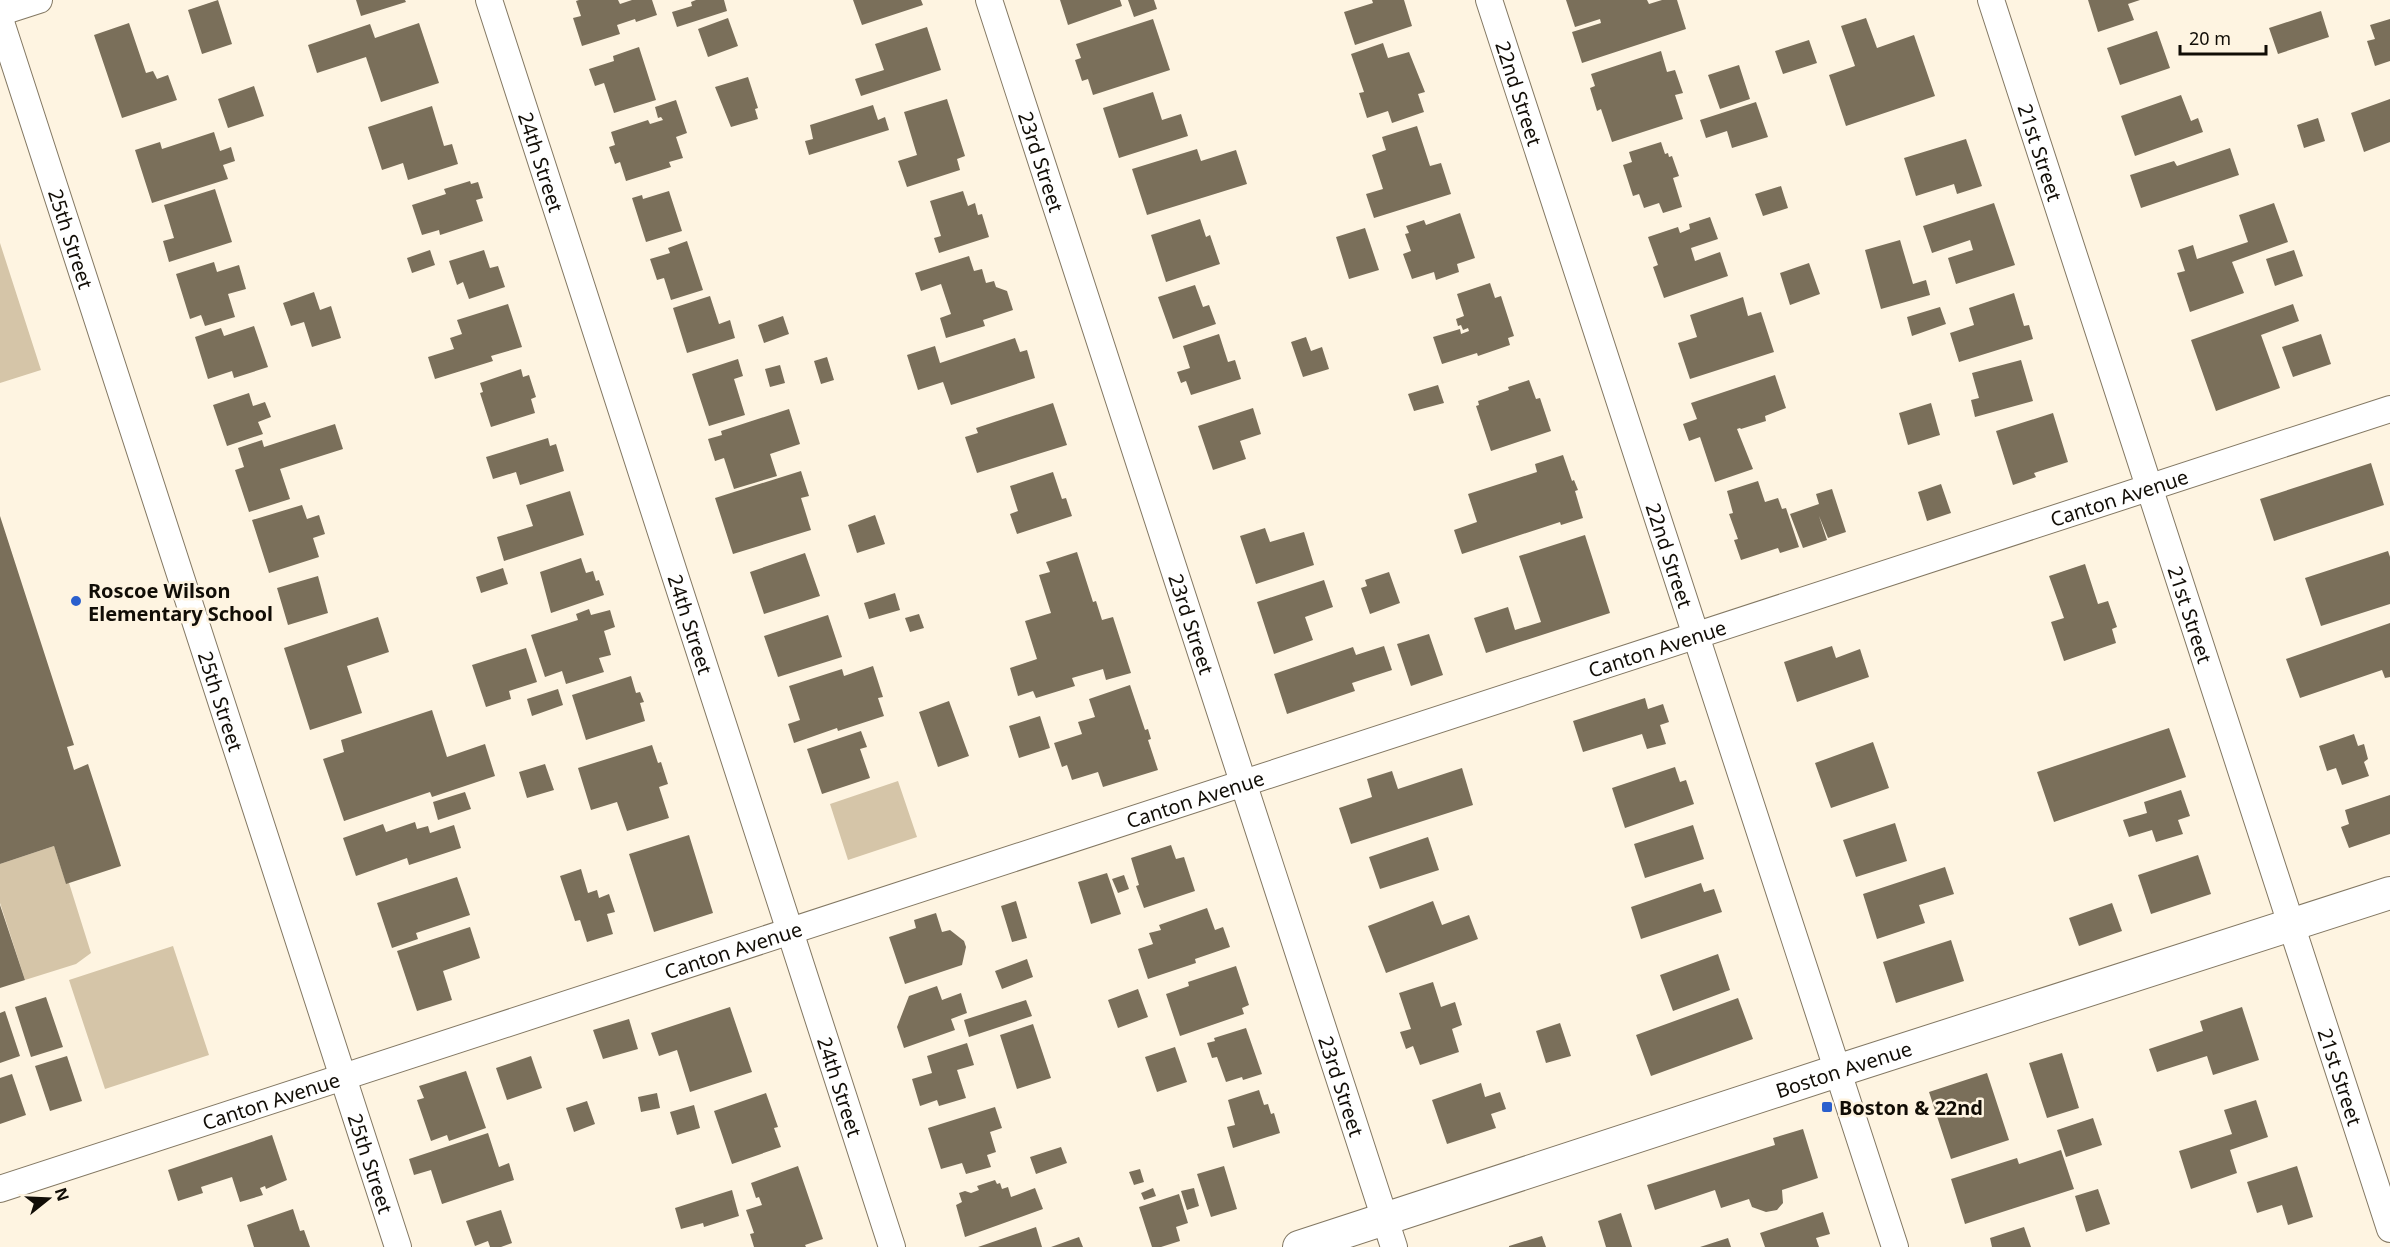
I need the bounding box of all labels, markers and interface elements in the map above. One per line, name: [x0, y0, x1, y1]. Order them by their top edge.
scale bar: [2180, 18, 2266, 56]
text: 20 m: [2189, 26, 2231, 50]
street label: 22nd Street: [1490, 37, 1549, 149]
street label: 21st Street: [2012, 100, 2069, 204]
street label: 24th Street: [513, 108, 570, 215]
street label: 23rd Street: [1013, 108, 1070, 215]
street label: 25th Street: [42, 185, 100, 292]
street label: Canton Avenue: [2047, 462, 2191, 533]
street label: 22nd Street: [1640, 499, 1699, 611]
street label: 21st Street: [2162, 562, 2219, 667]
street label: 23rd Street: [1163, 570, 1221, 678]
street label: 24th Street: [662, 571, 720, 678]
place label: Roscoe Wilson Elementary School: [88, 577, 273, 627]
marker: Roscoe Wilson Elementary School: [69, 594, 83, 608]
street label: Canton Avenue: [1585, 613, 1729, 683]
street label: 25th Street: [192, 648, 250, 755]
street label: Canton Avenue: [1123, 764, 1267, 834]
street label: Canton Avenue: [661, 915, 805, 985]
street label: 21st Street: [2312, 1025, 2369, 1129]
street label: 23rd Street: [1313, 1032, 1371, 1140]
street label: 24th Street: [811, 1033, 869, 1140]
street label: Boston Avenue: [1772, 1034, 1915, 1104]
street label: Canton Avenue: [199, 1065, 343, 1136]
place label: Boston & 22nd: [1839, 1094, 1983, 1121]
marker: Boston & 22nd: [1820, 1100, 1834, 1114]
street label: 25th Street: [342, 1110, 400, 1217]
north arrow: [18, 1169, 78, 1229]
text: N: [50, 1185, 75, 1204]

